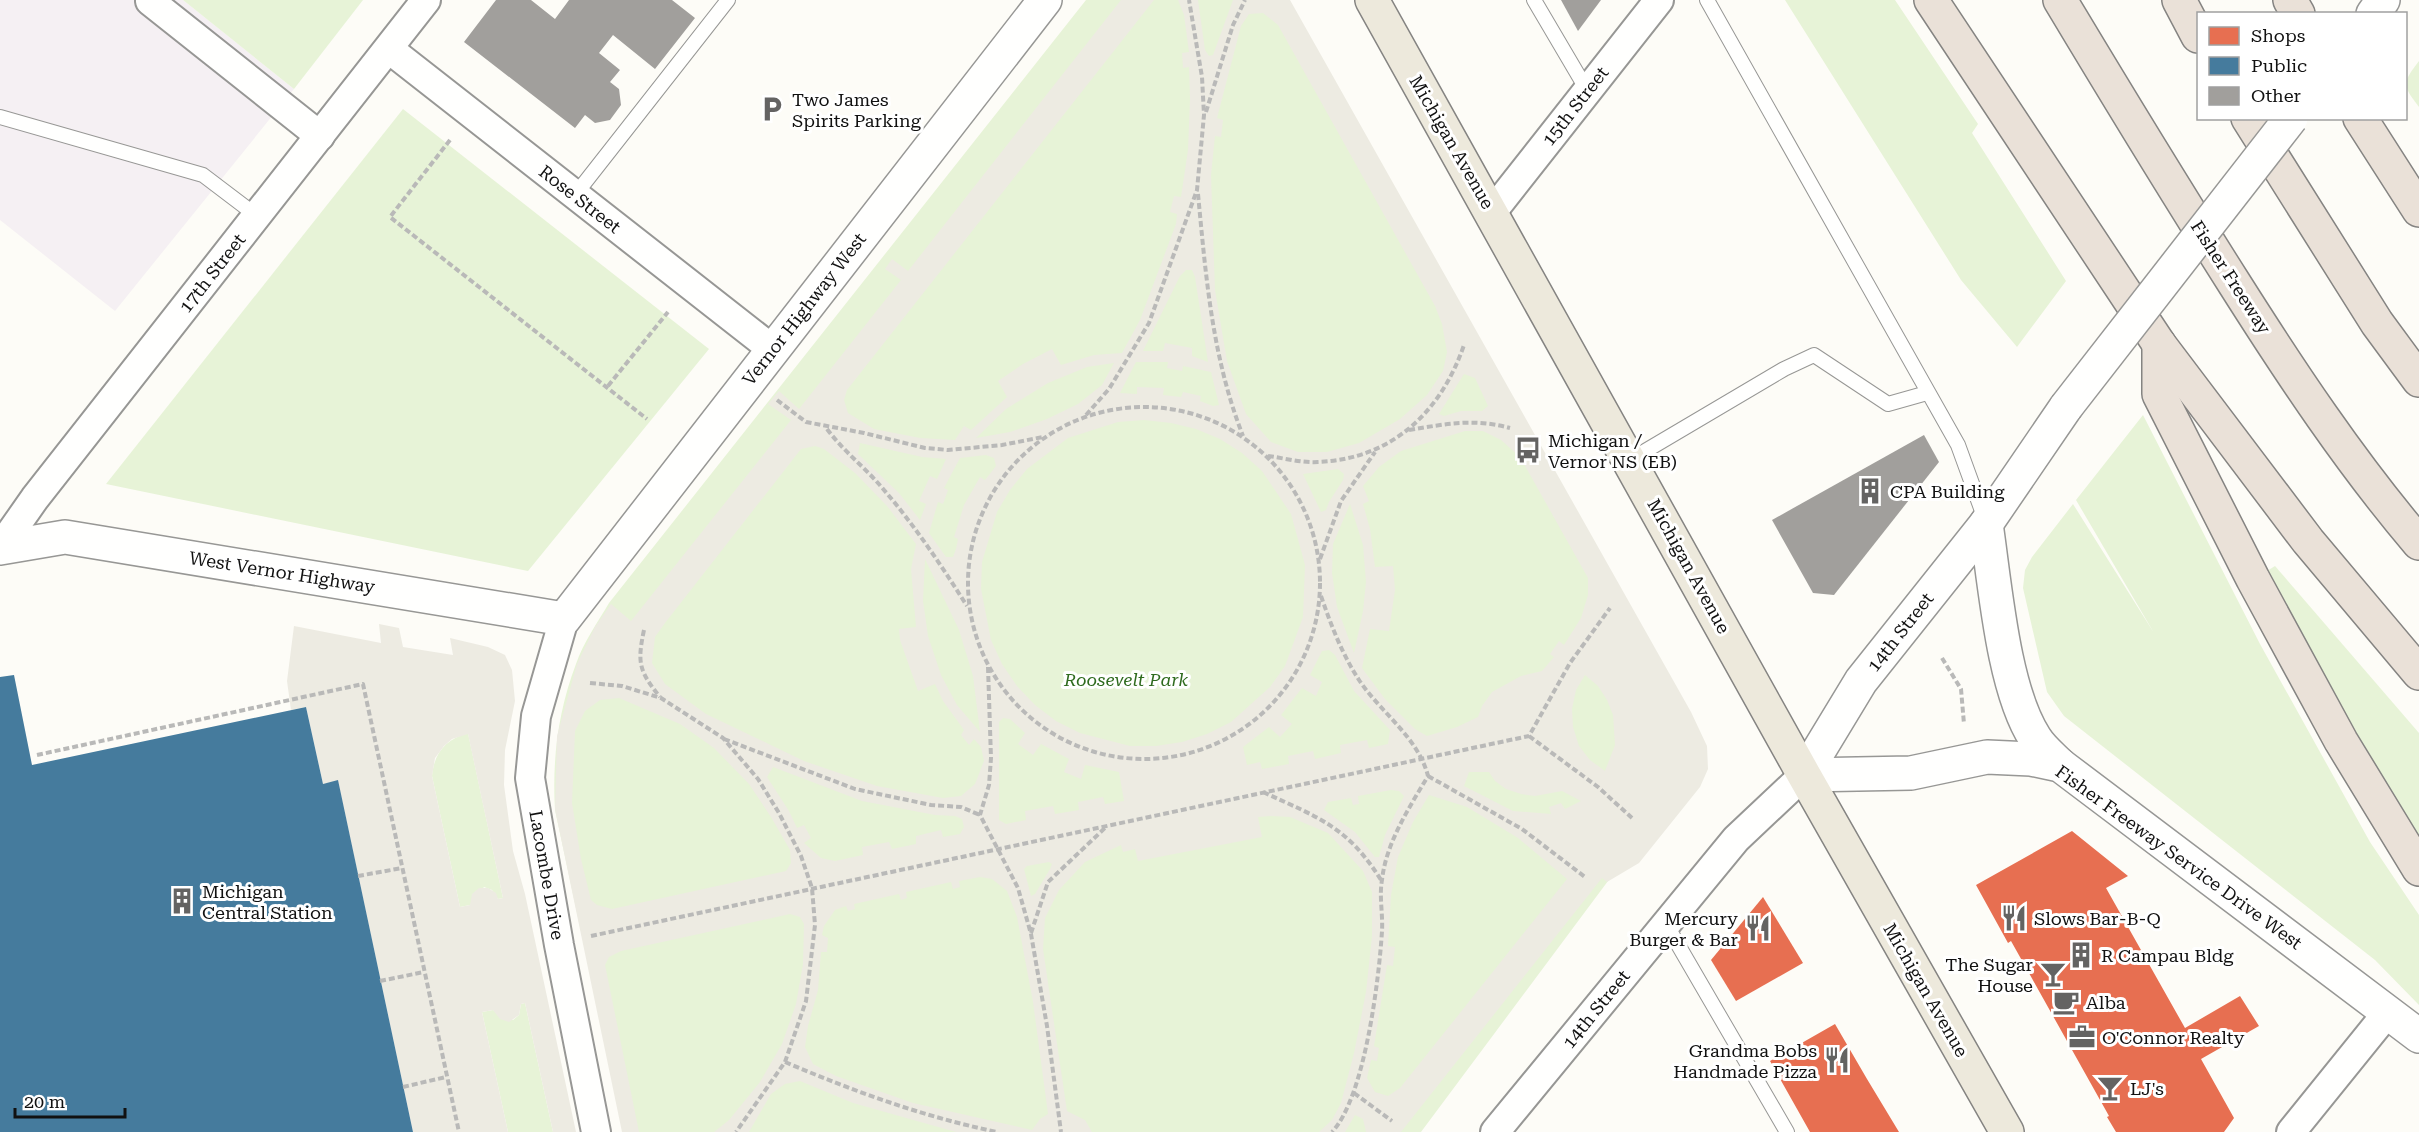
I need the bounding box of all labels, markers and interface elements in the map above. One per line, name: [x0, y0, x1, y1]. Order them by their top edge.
legend: [2197, 12, 2407, 120]
text: Shops: [2251, 25, 2305, 46]
text: Public: [2251, 55, 2307, 76]
street label: 15th Street: [1538, 62, 1613, 150]
street label: Michigan Avenue: [1405, 71, 1499, 213]
text: Other: [2251, 85, 2301, 106]
place label: Two James Spirits Parking: [792, 89, 922, 131]
parking icon: Two James Spirits Parking: [757, 94, 787, 124]
street label: Rose Street: [535, 161, 625, 238]
street label: Fisher Freeway: [2187, 216, 2276, 338]
street label: Vernor Highway West: [738, 228, 870, 389]
street label: 17th Street: [175, 229, 250, 317]
place label: Michigan / Vernor NS (EB): [1548, 430, 1677, 472]
bus stop icon: Michigan / Vernor NS (EB): [1513, 435, 1543, 465]
building icon: CPA Building: [1855, 476, 1885, 506]
place label: CPA Building: [1890, 481, 2005, 502]
street label: Michigan Avenue: [1643, 495, 1735, 637]
street label: West Vernor Highway: [188, 547, 377, 597]
street label: 14th Street: [1863, 588, 1938, 676]
park label: Roosevelt Park: [1063, 669, 1188, 690]
street label: Fisher Freeway Service Drive West: [2052, 761, 2306, 954]
street label: Lacombe Drive: [525, 809, 569, 942]
place label: Michigan Central Station: [202, 881, 333, 923]
building icon: Michigan Central Station: [167, 886, 197, 916]
restaurant icon: Slows Bar-B-Q: [1999, 903, 2029, 933]
place label: Mercury Burger & Bar: [1629, 908, 1738, 950]
place label: Slows Bar-B-Q: [2034, 908, 2161, 929]
restaurant icon: Mercury Burger & Bar: [1743, 913, 1773, 943]
street label: Michigan Avenue: [1879, 919, 1973, 1061]
building icon: R Campau Bldg: [2066, 940, 2096, 970]
place label: R Campau Bldg: [2101, 945, 2234, 966]
place label: The Sugar House: [1945, 954, 2033, 996]
bar icon: The Sugar House: [2038, 959, 2068, 989]
street label: 14th Street: [1558, 965, 1634, 1052]
cafe icon: Alba: [2051, 987, 2081, 1017]
place label: Alba: [2086, 992, 2126, 1013]
office icon: O'Connor Realty: [2067, 1022, 2097, 1052]
place label: O'Connor Realty: [2102, 1027, 2245, 1048]
place label: Grandma Bobs Handmade Pizza: [1673, 1040, 1817, 1082]
restaurant icon: Grandma Bobs Handmade Pizza: [1822, 1045, 1852, 1075]
bar icon: LJ's: [2095, 1073, 2125, 1103]
place label: LJ's: [2130, 1078, 2164, 1099]
scale bar: [15, 1081, 124, 1119]
text: 20 m: [24, 1091, 65, 1112]

